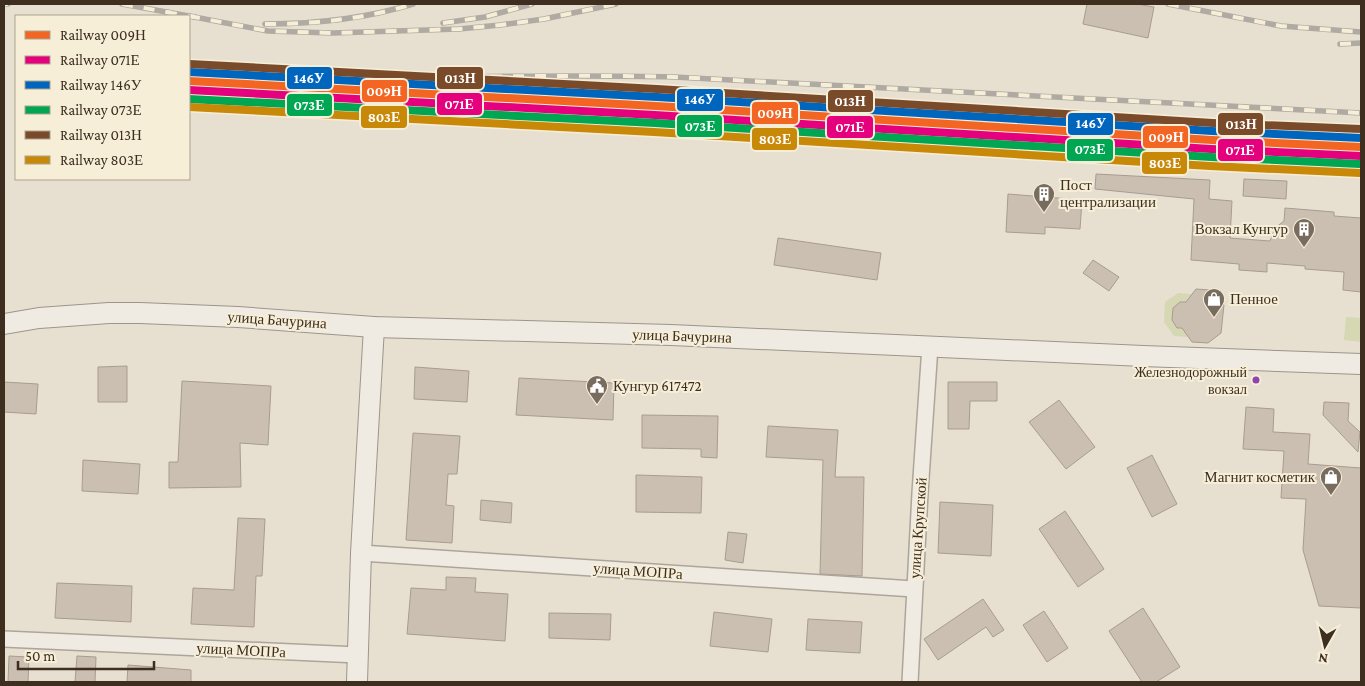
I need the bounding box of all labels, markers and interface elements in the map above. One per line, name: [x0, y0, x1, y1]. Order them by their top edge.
legend: [15, 15, 190, 180]
text: Railway 009Н: [60, 27, 146, 44]
text: Railway 071Е: [60, 52, 140, 69]
line badge: 146У: [286, 66, 333, 90]
line badge: 013Н: [436, 66, 484, 90]
text: 146У: [294, 70, 324, 86]
text: 013Н: [444, 70, 476, 86]
text: Railway 146У: [60, 77, 142, 94]
line badge: 009Н: [361, 79, 408, 103]
text: 009Н: [366, 83, 402, 99]
line badge: 146У: [676, 88, 724, 112]
line badge: 013Н: [827, 89, 874, 113]
text: 146У: [685, 91, 715, 107]
line badge: 071Е: [436, 92, 483, 116]
line badge: 073Е: [286, 93, 333, 117]
text: 013Н: [834, 93, 866, 109]
text: 071Е: [444, 96, 474, 112]
text: 073Е: [294, 97, 324, 113]
line badge: 009Н: [751, 101, 799, 125]
text: Railway 073Е: [60, 102, 142, 119]
line badge: 803Е: [360, 105, 408, 129]
text: 009Н: [757, 105, 793, 121]
text: 803Е: [368, 109, 400, 125]
line badge: 146У: [1067, 112, 1114, 136]
line badge: 013Н: [1217, 112, 1264, 136]
line badge: 073Е: [676, 114, 723, 138]
line badge: 071Е: [826, 115, 874, 139]
text: 146У: [1076, 115, 1106, 131]
text: 013Н: [1225, 116, 1257, 132]
text: 073Е: [685, 118, 715, 134]
text: 071Е: [835, 119, 865, 135]
line badge: 009Н: [1142, 125, 1189, 149]
text: Railway 013Н: [60, 127, 142, 144]
line badge: 803Е: [751, 127, 798, 151]
text: 009Н: [1148, 129, 1184, 145]
text: 803Е: [759, 131, 791, 147]
line badge: 073Е: [1066, 138, 1114, 162]
line badge: 071Е: [1217, 138, 1264, 162]
text: 073Е: [1075, 141, 1105, 157]
text: 071Е: [1225, 142, 1255, 158]
line badge: 803Е: [1141, 151, 1188, 175]
text: Railway 803Е: [60, 152, 143, 169]
text: 803Е: [1149, 155, 1181, 171]
place label: Пост централизации: [1060, 177, 1156, 210]
building icon: Пост централизации: [1032, 182, 1056, 213]
building icon: Вокзал Кунгур: [1292, 217, 1316, 248]
place label: Вокзал Кунгур: [1195, 221, 1288, 237]
shop icon: Пенное: [1202, 287, 1226, 318]
place label: Пенное: [1230, 291, 1278, 307]
street label: улица Бачурина: [227, 309, 328, 331]
street label: улица Бачурина: [632, 326, 732, 346]
place label: Железнодорожный вокзал: [1134, 364, 1248, 397]
public building icon: Кунгур 617472: [585, 374, 609, 405]
marker: Железнодорожный вокзал: [1251, 375, 1261, 385]
place label: Кунгур 617472: [613, 378, 702, 394]
shop icon: Магнит косметик: [1319, 465, 1343, 496]
place label: Магнит косметик: [1204, 469, 1316, 485]
street label: улица Крупской: [906, 477, 930, 579]
street label: улица МОПРа: [593, 560, 684, 582]
north arrow: [1300, 621, 1350, 671]
scale bar: [18, 638, 154, 670]
street label: улица МОПРа: [196, 640, 287, 660]
text: 50 m: [25, 648, 55, 664]
text: N: [1317, 650, 1329, 667]

